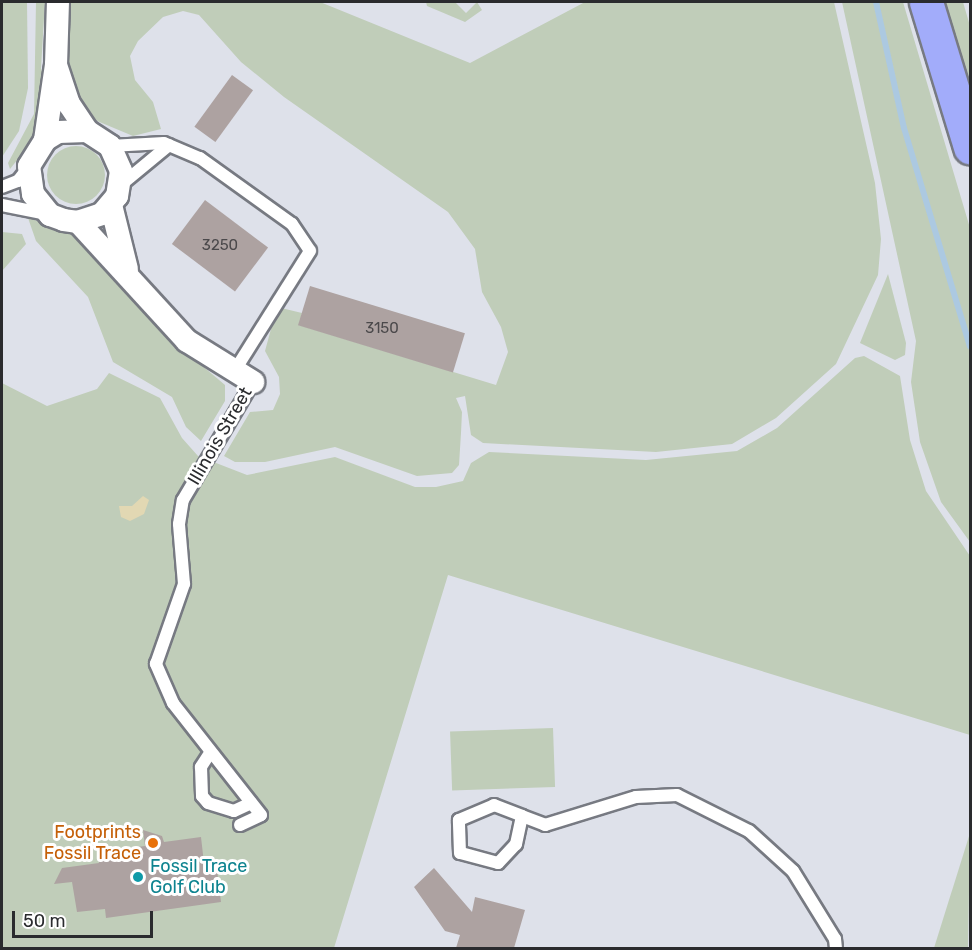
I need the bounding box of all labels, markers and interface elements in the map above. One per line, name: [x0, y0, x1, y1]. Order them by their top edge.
house number: 3250: [202, 237, 238, 255]
house number: 3150: [365, 320, 399, 338]
street label: Illinois Street: [183, 383, 257, 489]
place label: Footprints Fossil Trace: [43, 822, 141, 864]
marker: Footprints Fossil Trace: [146, 836, 160, 850]
place label: Fossil Trace Golf Club: [150, 856, 248, 898]
marker: Fossil Trace Golf Club: [131, 870, 145, 884]
scale bar: [15, 899, 156, 937]
text: 50 m: [23, 910, 66, 932]

